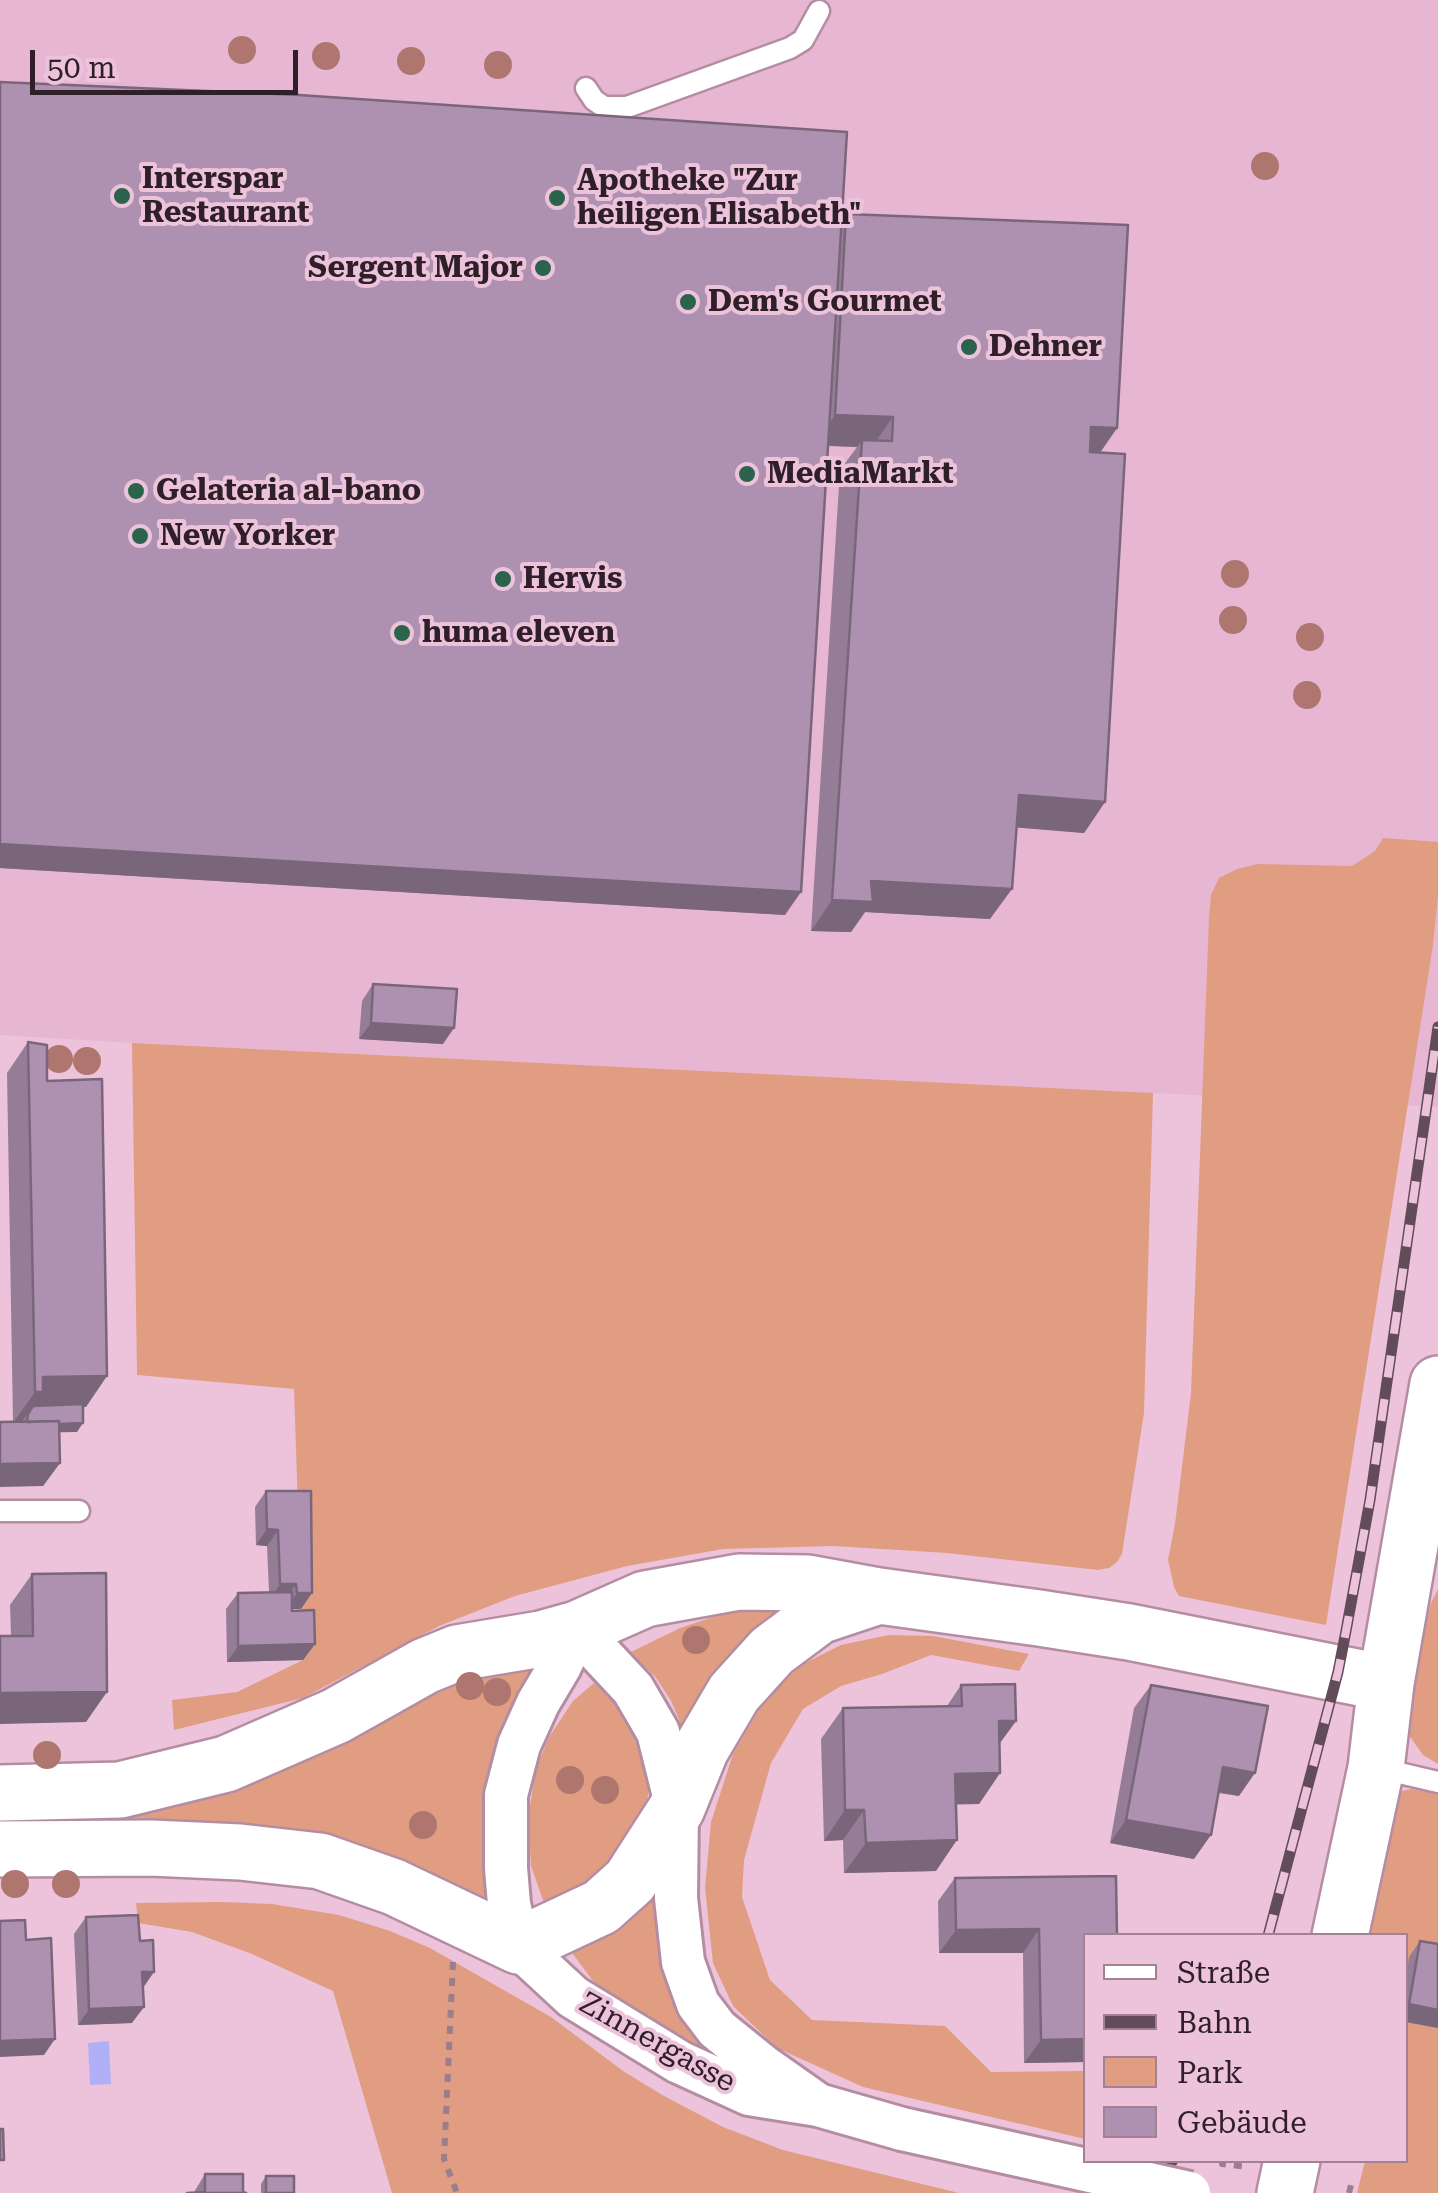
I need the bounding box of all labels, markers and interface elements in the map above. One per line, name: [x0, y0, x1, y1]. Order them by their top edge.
scale bar: [35, 30, 302, 92]
text: 50 m: [47, 50, 116, 85]
place label: Interspar Restaurant: [142, 161, 309, 232]
place label: Apotheke "Zur heiligen Elisabeth": [577, 163, 862, 234]
marker: Interspar Restaurant: [111, 185, 133, 207]
marker: Apotheke "Zur heiligen Elisabeth": [546, 187, 568, 209]
place label: Sergent Major: [308, 250, 523, 286]
marker: Sergent Major: [532, 257, 554, 279]
place label: Dem's Gourmet: [708, 284, 942, 320]
marker: Dem's Gourmet: [677, 291, 699, 313]
place label: Dehner: [989, 329, 1102, 365]
marker: Dehner: [958, 336, 980, 358]
place label: MediaMarkt: [767, 456, 954, 492]
marker: MediaMarkt: [736, 463, 758, 485]
place label: Gelateria al-bano: [156, 473, 421, 509]
marker: Gelateria al-bano: [125, 480, 147, 502]
place label: New Yorker: [160, 518, 335, 554]
marker: New Yorker: [129, 525, 151, 547]
place label: Hervis: [523, 561, 622, 597]
marker: Hervis: [492, 568, 514, 590]
place label: huma eleven: [422, 615, 615, 651]
marker: huma eleven: [391, 622, 413, 644]
legend: [1083, 1933, 1408, 2163]
text: Straße: [1177, 1955, 1270, 1990]
street label: Zinnergasse: [573, 1985, 741, 2101]
text: Bahn: [1177, 2005, 1252, 2040]
text: Park: [1177, 2055, 1243, 2090]
text: Gebäude: [1177, 2105, 1307, 2140]

